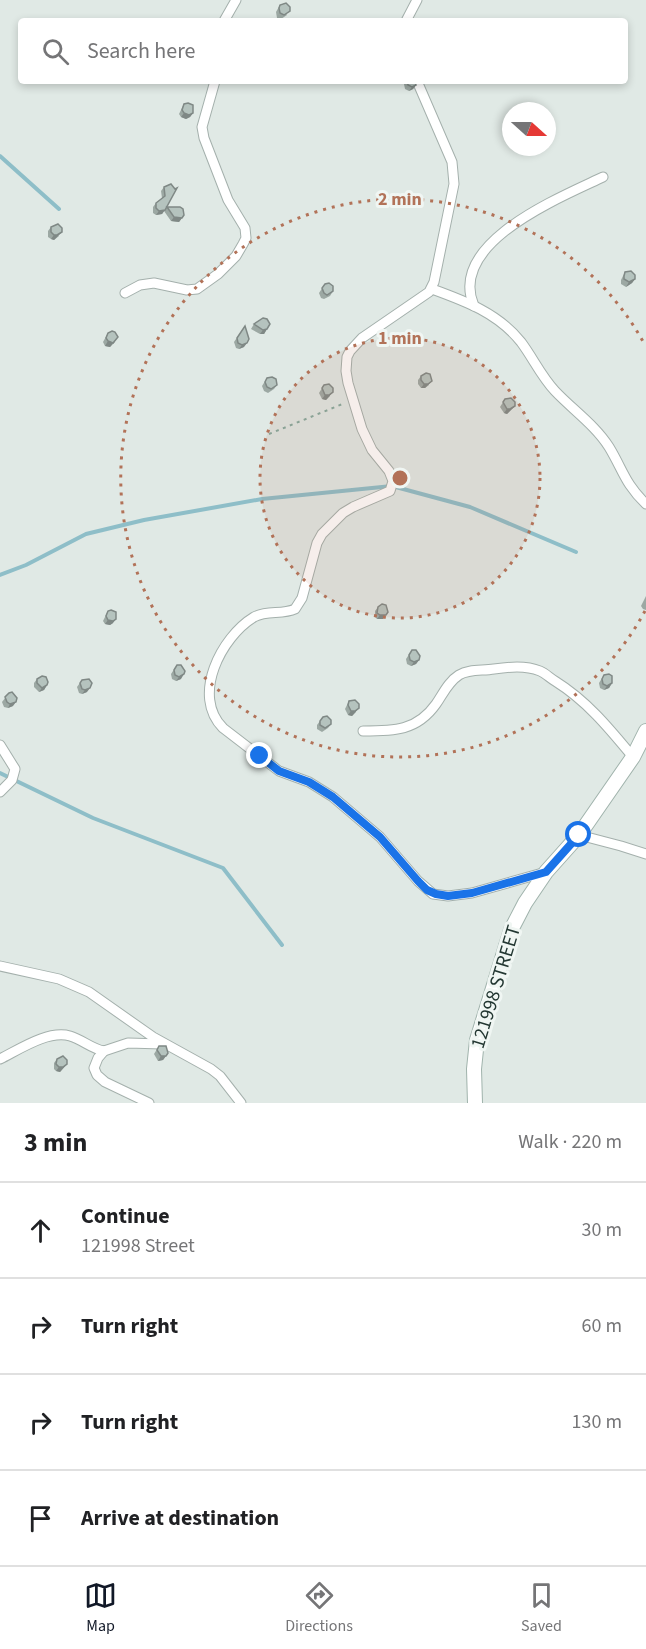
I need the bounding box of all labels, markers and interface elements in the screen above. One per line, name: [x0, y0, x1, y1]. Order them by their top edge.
search box: [18, 18, 628, 84]
icon: search: [39, 35, 72, 68]
text: Search here: [87, 35, 195, 67]
north arrow: [502, 102, 556, 156]
text: 2 min: [378, 187, 422, 212]
text: 1 min: [378, 326, 422, 351]
centre of rings: [390, 468, 410, 488]
route end: [246, 742, 272, 768]
route start: [565, 821, 591, 847]
street label: 121998 STREET: [464, 922, 528, 1052]
text: 3 min: [24, 1124, 87, 1161]
text: Walk · 220 m: [518, 1128, 622, 1156]
text: Continue: [81, 1200, 170, 1232]
icon: ahead: [24, 1214, 57, 1247]
text: 30 m: [582, 1216, 622, 1244]
text: 121998 Street: [81, 1232, 195, 1260]
icon: right: [24, 1310, 57, 1343]
text: Turn right: [81, 1310, 178, 1342]
text: 60 m: [582, 1312, 622, 1340]
icon: right: [24, 1406, 57, 1439]
text: Turn right: [81, 1406, 178, 1438]
text: 130 m: [572, 1408, 622, 1436]
icon: arrive: [24, 1502, 57, 1535]
text: Arrive at destination: [81, 1502, 279, 1534]
tab: Map: [84, 1579, 117, 1637]
tab: Directions: [285, 1579, 353, 1637]
tab: Saved: [521, 1579, 562, 1637]

